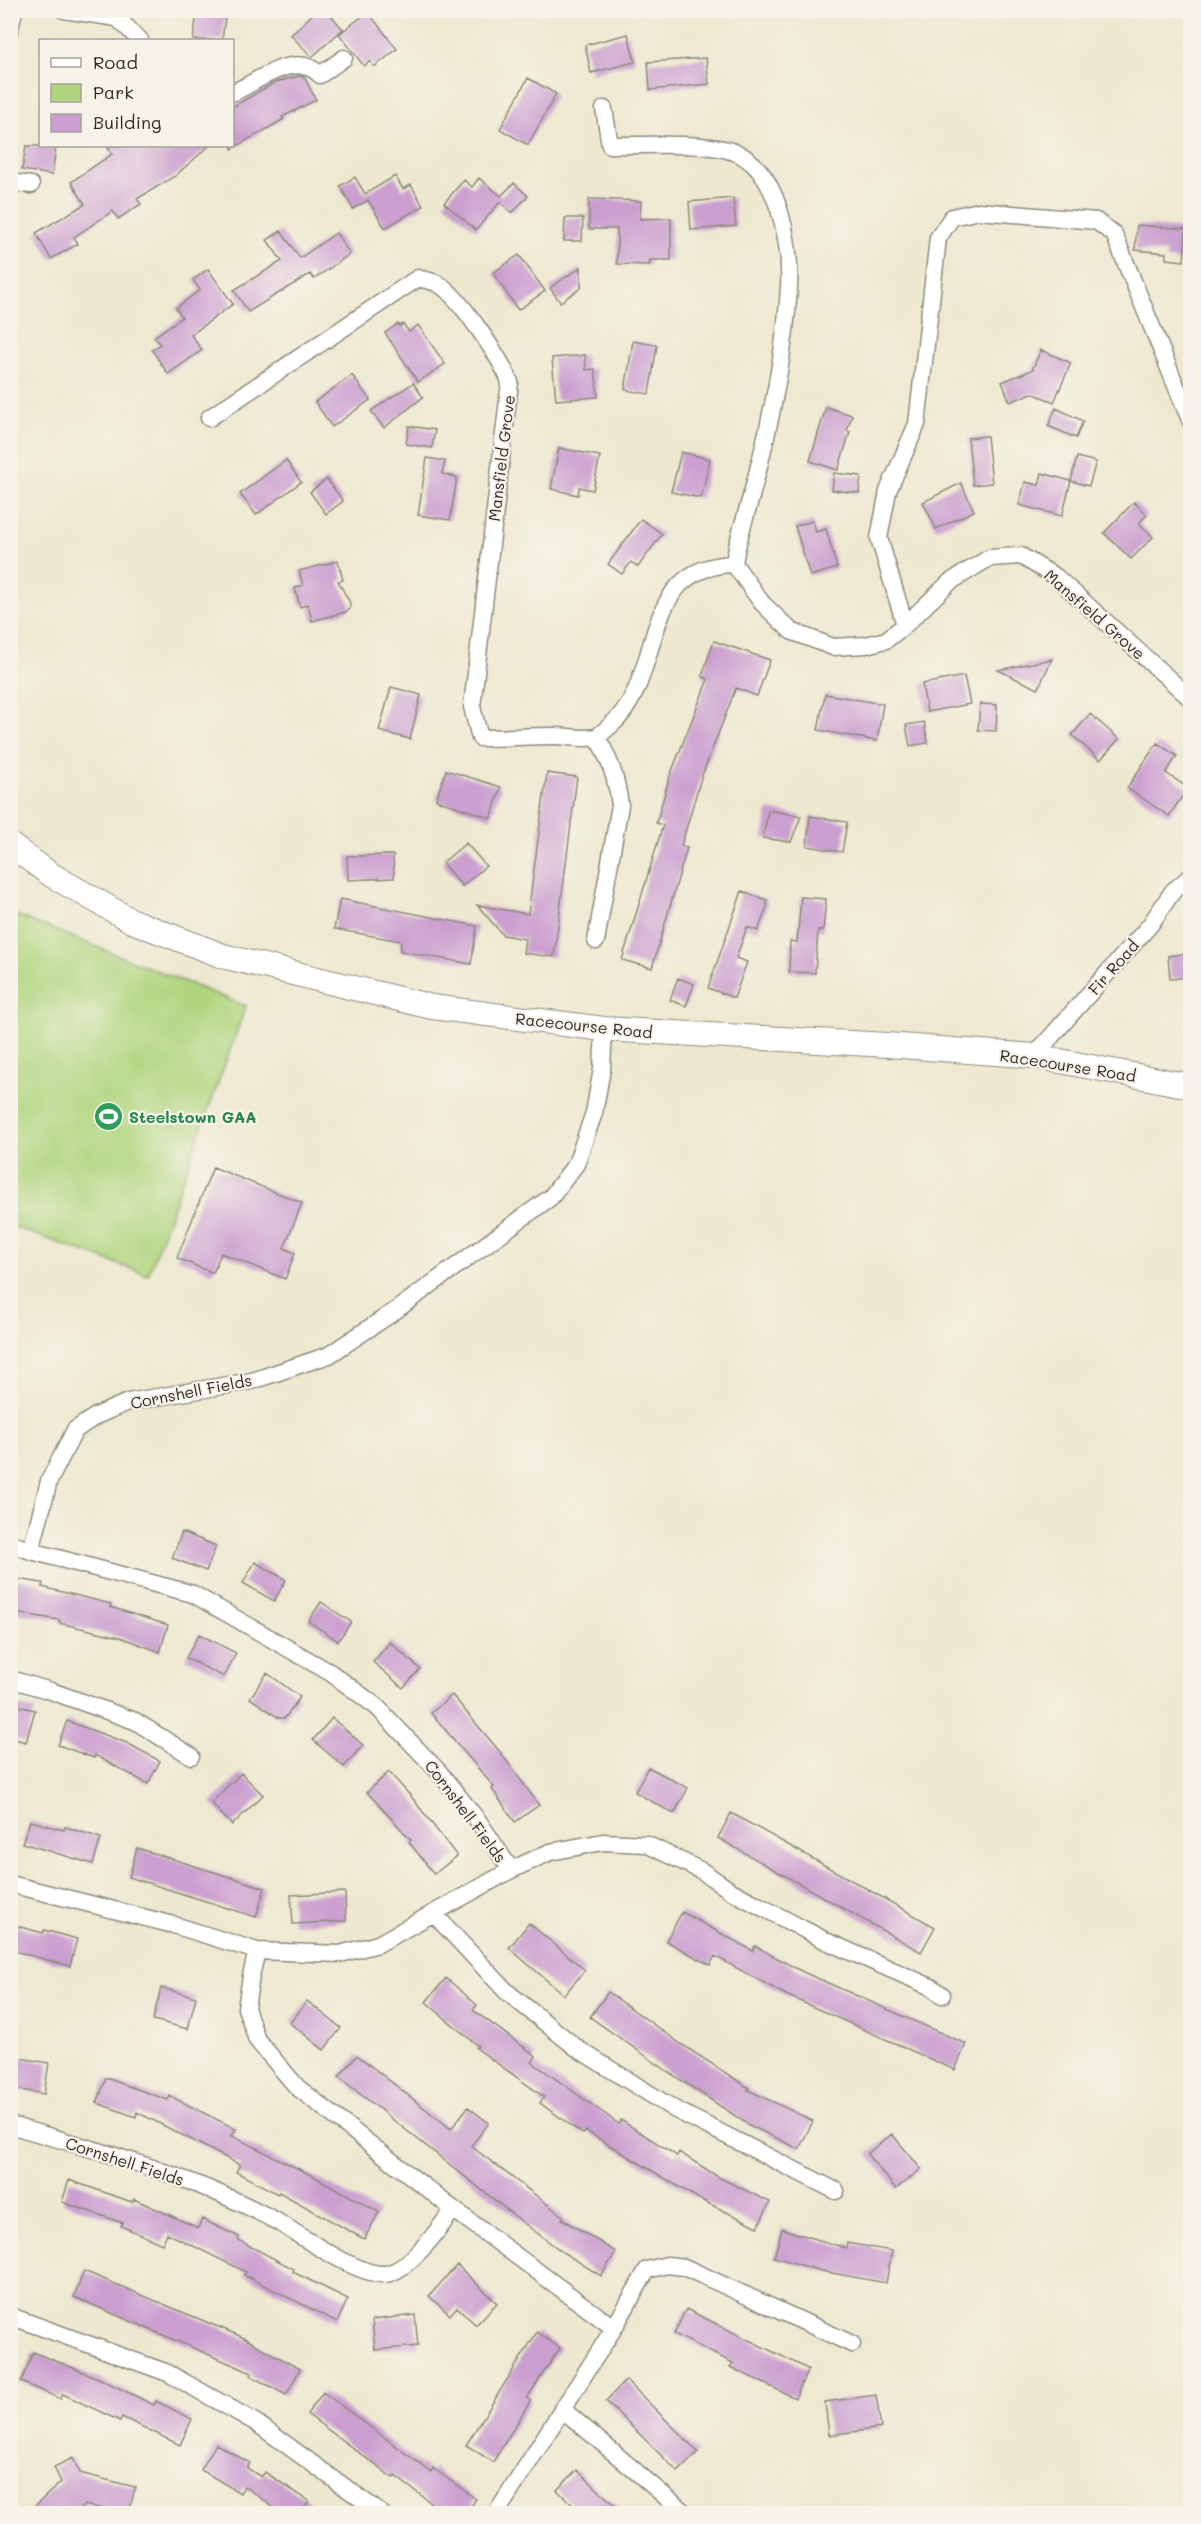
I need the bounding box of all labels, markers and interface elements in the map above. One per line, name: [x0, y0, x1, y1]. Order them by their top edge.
legend: [39, 39, 234, 147]
text: Road: [93, 50, 138, 74]
text: Park: [93, 80, 134, 104]
text: Building: [93, 110, 161, 134]
street label: Mansfield Grove: [483, 393, 519, 523]
street label: Mansfield Grove: [1040, 564, 1150, 664]
street label: Fir Road: [1083, 935, 1143, 999]
street label: Racecourse Road: [514, 1007, 654, 1043]
street label: Racecourse Road: [998, 1044, 1138, 1086]
sports icon: Steelstown GAA: [92, 1100, 124, 1132]
place label: Steelstown GAA: [129, 1106, 256, 1127]
street label: Cornshell Fields: [128, 1369, 254, 1413]
street label: Cornshell Fields: [420, 1755, 512, 1867]
street label: Cornshell Fields: [63, 2132, 187, 2190]

